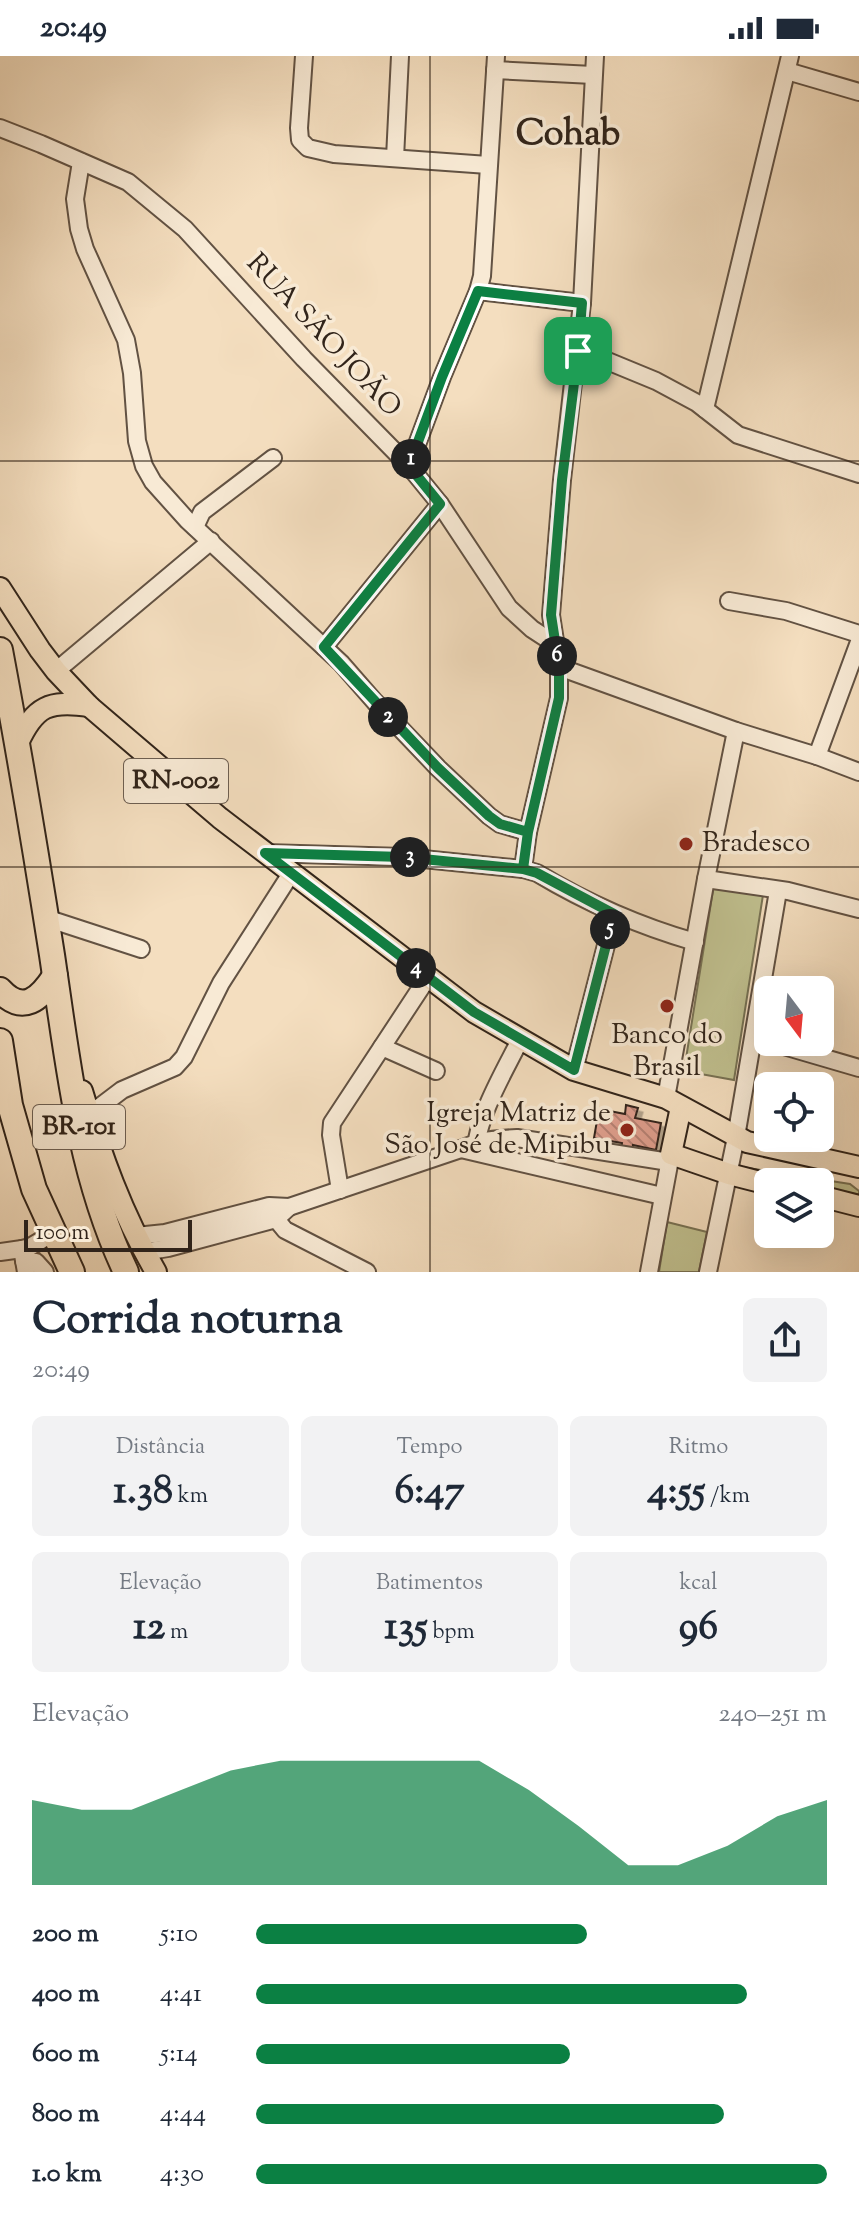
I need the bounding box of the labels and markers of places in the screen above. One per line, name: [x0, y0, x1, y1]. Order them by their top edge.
pin: [544, 317, 612, 385]
pin: 1: [391, 439, 431, 479]
pin: 6: [537, 636, 577, 676]
pin: 2: [368, 697, 408, 737]
place label: Bradesco: [702, 824, 810, 864]
marker: Bradesco: [677, 835, 695, 853]
pin: 3: [390, 837, 430, 877]
pin: 5: [590, 909, 630, 949]
pin: 4: [396, 948, 436, 988]
marker: Banco do Brasil: [658, 997, 676, 1015]
place label: Banco do Brasil: [611, 1016, 723, 1088]
place label: Igreja Matriz de São José de Mipibu: [384, 1094, 611, 1166]
marker: Igreja Matriz de São José de Mipibu: [618, 1121, 636, 1139]

